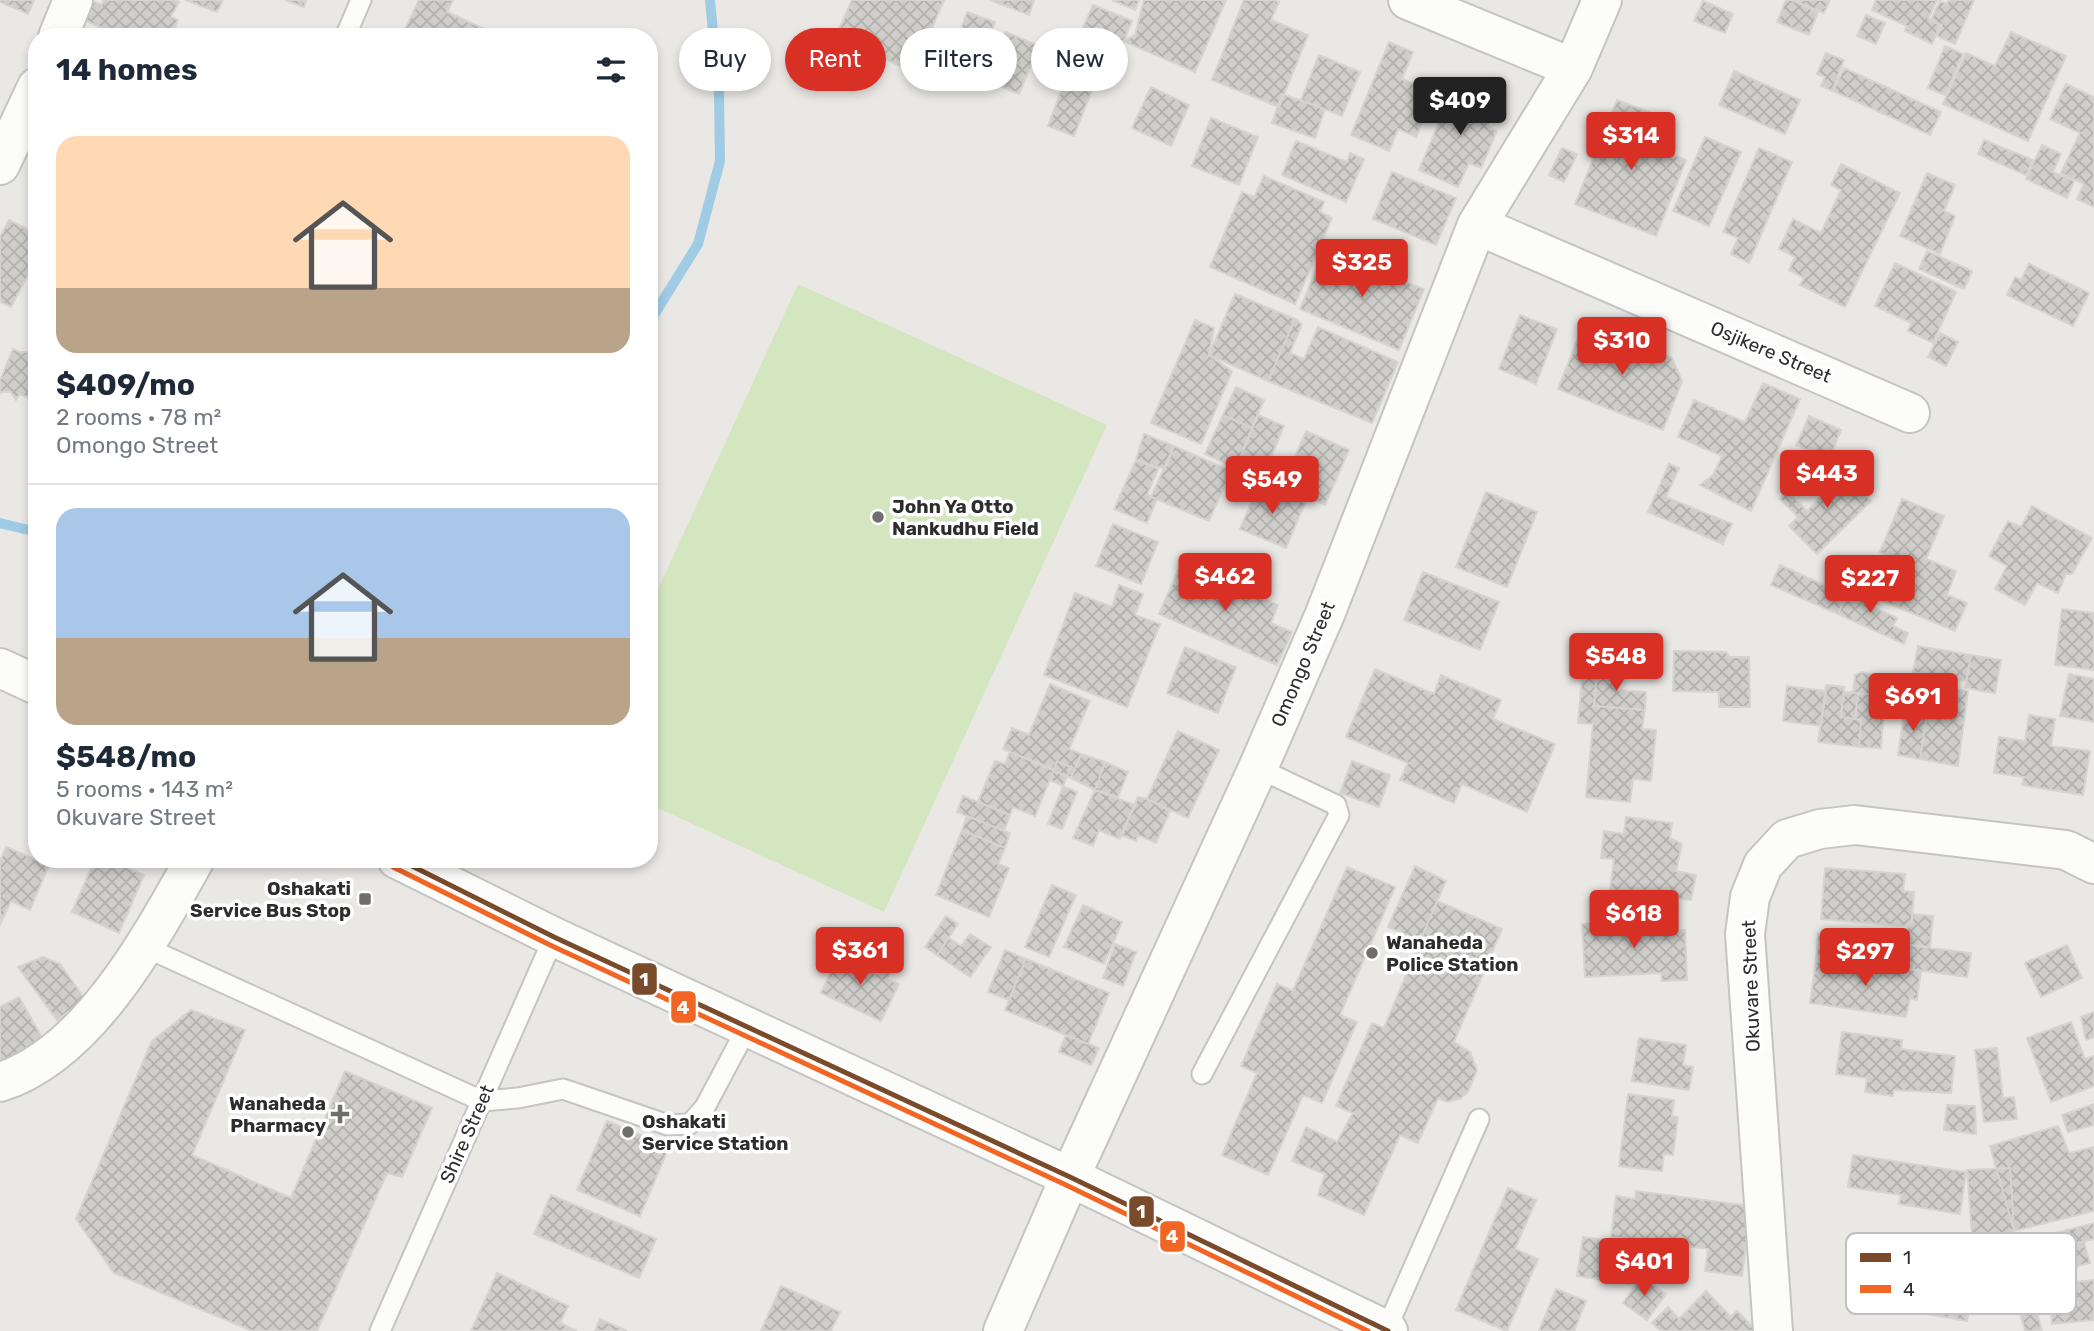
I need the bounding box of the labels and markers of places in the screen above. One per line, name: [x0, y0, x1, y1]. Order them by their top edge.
pin: $409: [1419, 78, 1501, 137]
pin: $314: [1590, 113, 1672, 172]
pin: $325: [1321, 240, 1403, 299]
pin: $310: [1581, 318, 1663, 377]
pin: $443: [1786, 450, 1868, 510]
pin: $549: [1231, 456, 1313, 516]
place label: John Ya Otto Nankudhu Field: [892, 495, 1039, 540]
marker: John Ya Otto Nankudhu Field: [870, 509, 886, 525]
pin: $462: [1184, 554, 1266, 613]
pin: $227: [1829, 556, 1911, 615]
pin: $548: [1575, 634, 1657, 693]
pin: $691: [1872, 674, 1954, 733]
place label: Oshakati Service Bus Stop: [190, 877, 351, 922]
pin: $618: [1593, 890, 1675, 950]
marker: Oshakati Service Bus Stop: [357, 891, 373, 907]
pin: $361: [819, 928, 901, 987]
pin: $297: [1824, 928, 1906, 988]
place label: Wanaheda Police Station: [1386, 931, 1518, 976]
marker: Wanaheda Police Station: [1364, 945, 1380, 961]
place label: Wanaheda Pharmacy: [229, 1092, 327, 1137]
marker: Wanaheda Pharmacy: [332, 1106, 348, 1122]
place label: Oshakati Service Station: [642, 1110, 789, 1155]
marker: Oshakati Service Station: [620, 1124, 636, 1140]
pin: $401: [1603, 1238, 1685, 1298]

